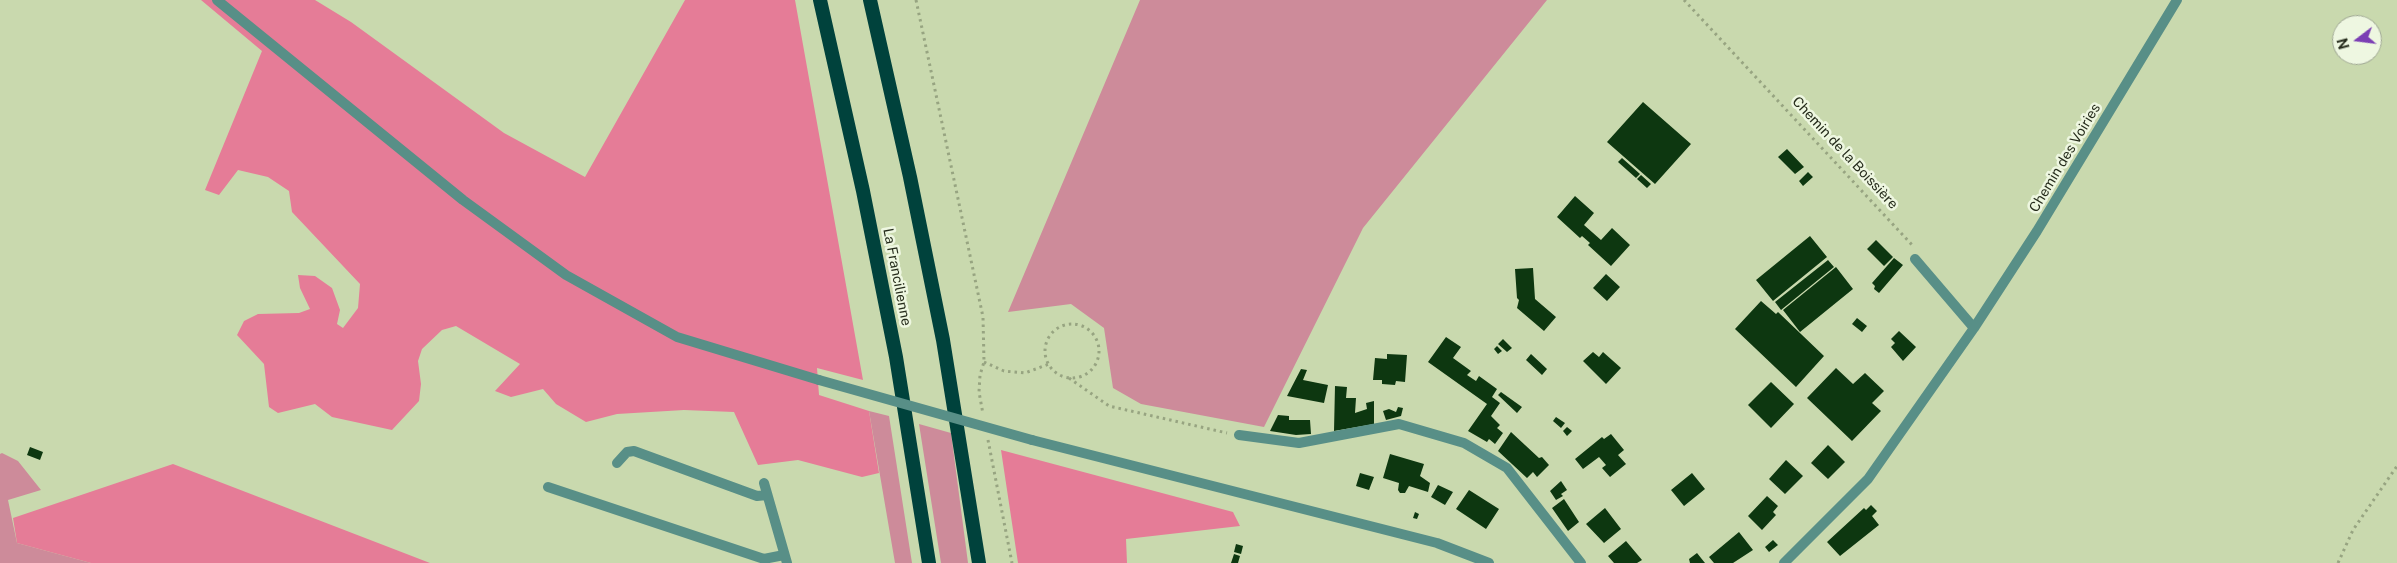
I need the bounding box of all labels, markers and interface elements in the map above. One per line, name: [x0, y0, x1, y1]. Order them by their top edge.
north arrow: [2332, 15, 2382, 65]
text: N: [2334, 36, 2353, 51]
street label: Chemin de la Boissière: [1789, 93, 1901, 213]
street label: Chemin des Voiries: [2026, 101, 2104, 215]
street label: La Francilienne: [879, 227, 915, 327]

